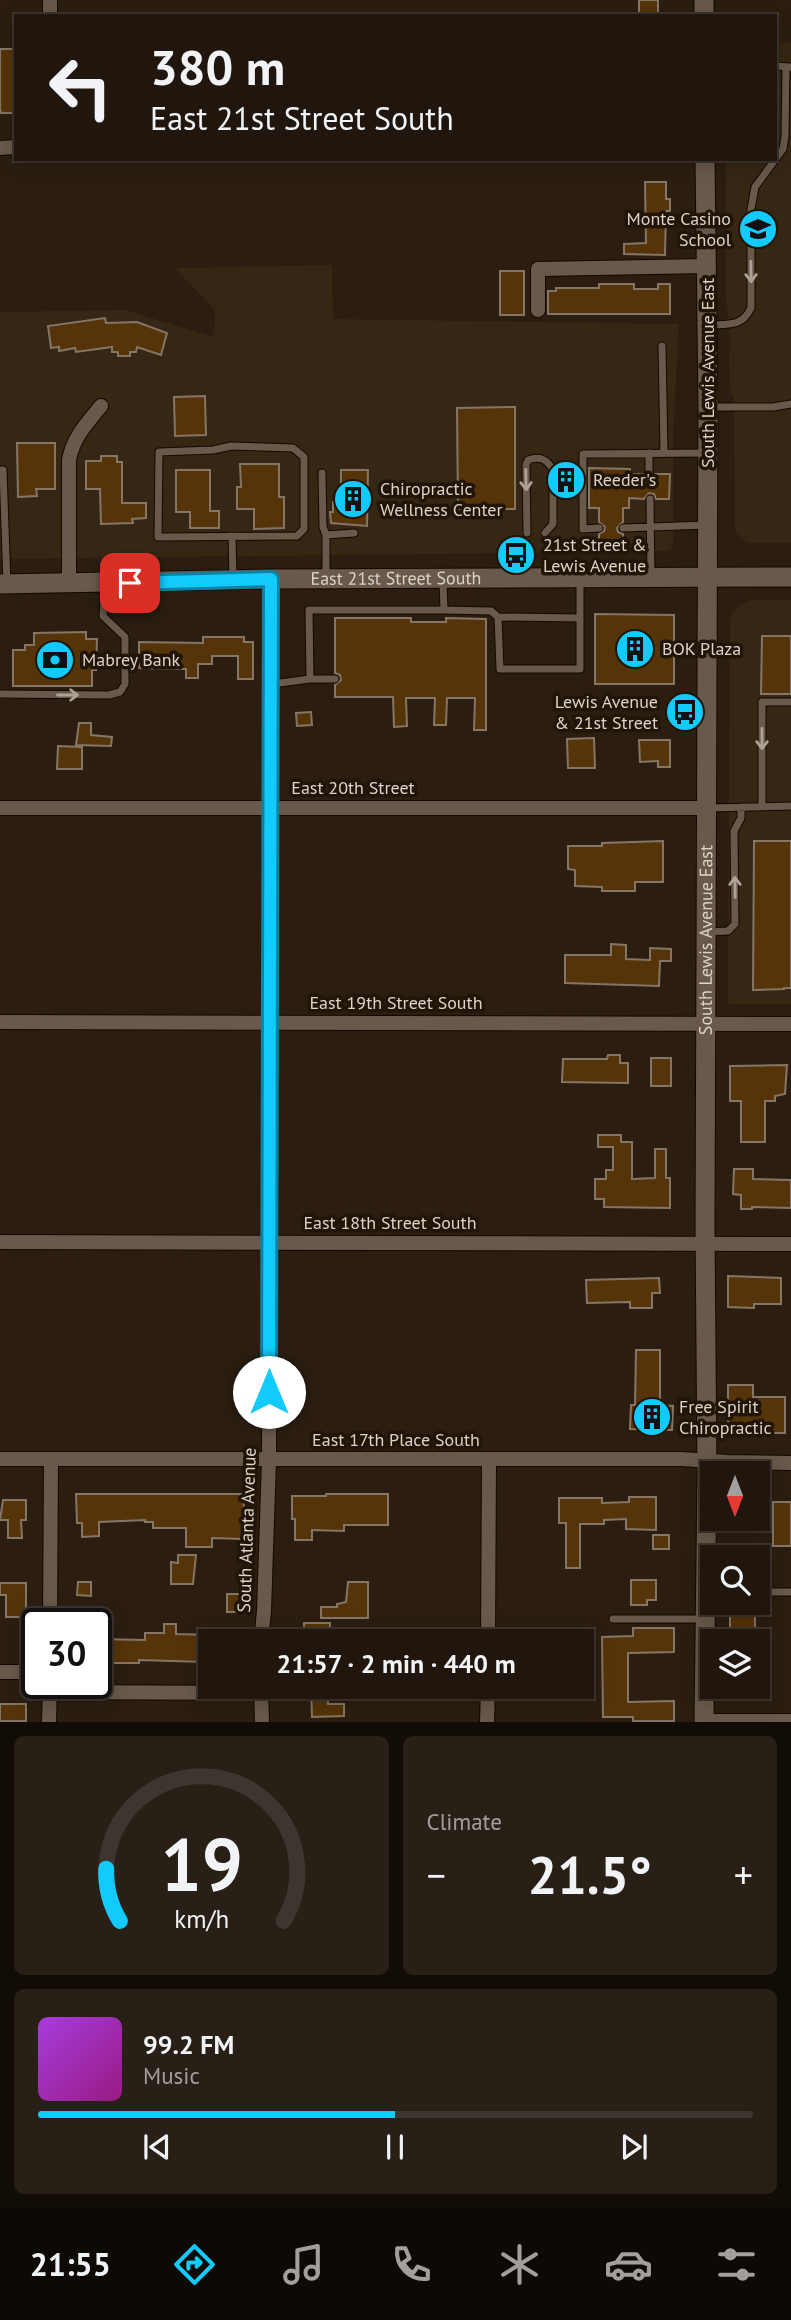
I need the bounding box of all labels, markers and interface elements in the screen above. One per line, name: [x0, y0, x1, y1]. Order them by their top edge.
text: 380 m: [150, 35, 285, 99]
icon: left: [35, 42, 126, 133]
text: East 21st Street South: [150, 97, 454, 139]
place label: Monte Casino School: [627, 207, 732, 251]
school or university icon: Monte Casino School: [737, 208, 779, 250]
one-way arrow: [745, 260, 758, 283]
street label: South Lewis Avenue East: [696, 278, 719, 468]
building icon: Reeder's: [545, 459, 587, 501]
place label: Reeder's: [593, 468, 656, 491]
one-way arrow: [520, 469, 533, 492]
place label: Chiropractic Wellness Center: [380, 477, 503, 521]
building icon: Chiropractic Wellness Center: [332, 478, 374, 520]
place label: 21st Street & Lewis Avenue: [543, 533, 647, 577]
bus stop icon: 21st Street & Lewis Avenue: [495, 534, 537, 576]
pin: [100, 553, 160, 613]
icon: arrive: [111, 564, 149, 602]
street label: East 21st Street South: [310, 566, 481, 590]
building icon: BOK Plaza: [614, 628, 656, 670]
place label: BOK Plaza: [662, 637, 741, 660]
bank icon: Mabrey Bank: [34, 639, 76, 681]
place label: Mabrey Bank: [82, 648, 181, 671]
one-way arrow: [56, 688, 79, 702]
place label: Lewis Avenue & 21st Street: [554, 690, 658, 734]
bus stop icon: Lewis Avenue & 21st Street: [664, 691, 706, 733]
one-way arrow: [755, 728, 769, 751]
street label: East 20th Street: [291, 776, 415, 799]
street label: South Lewis Avenue East: [694, 845, 717, 1035]
one-way arrow: [728, 876, 741, 899]
street label: East 19th Street South: [309, 991, 483, 1014]
street label: East 18th Street South: [303, 1211, 477, 1234]
position arrow: [232, 1355, 306, 1429]
place label: Free Spirit Chiropractic: [679, 1395, 772, 1439]
building icon: Free Spirit Chiropractic: [631, 1396, 673, 1438]
street label: East 17th Place South: [312, 1428, 480, 1451]
street label: South Atlanta Avenue: [232, 1447, 261, 1613]
north arrow: [700, 1461, 770, 1531]
map controls: [700, 1461, 770, 1699]
button: search: [700, 1545, 770, 1615]
speed limit sign: 30: [21, 1608, 112, 1699]
button: layers: [700, 1629, 770, 1699]
text: 21:57 · 2 min · 440 m: [276, 1647, 516, 1680]
text: Climate: [427, 1807, 502, 1836]
text: 19: [160, 1818, 243, 1912]
text: 21.5°: [528, 1841, 652, 1908]
text: −: [427, 1850, 446, 1899]
text: +: [734, 1850, 753, 1899]
text: km/h: [174, 1903, 229, 1935]
text: 99.2 FM: [143, 2028, 234, 2061]
text: Music: [143, 2061, 200, 2090]
icon: previous: [138, 2128, 176, 2166]
icon: pause: [376, 2128, 414, 2166]
icon: next: [615, 2128, 653, 2166]
icon: directions: [170, 2240, 219, 2289]
icon: music: [279, 2240, 328, 2289]
icon: phone: [387, 2240, 436, 2289]
icon: climate: [495, 2240, 544, 2289]
icon: car: [604, 2240, 653, 2289]
icon: filters: [712, 2240, 761, 2289]
text: 21:55: [30, 2243, 111, 2285]

